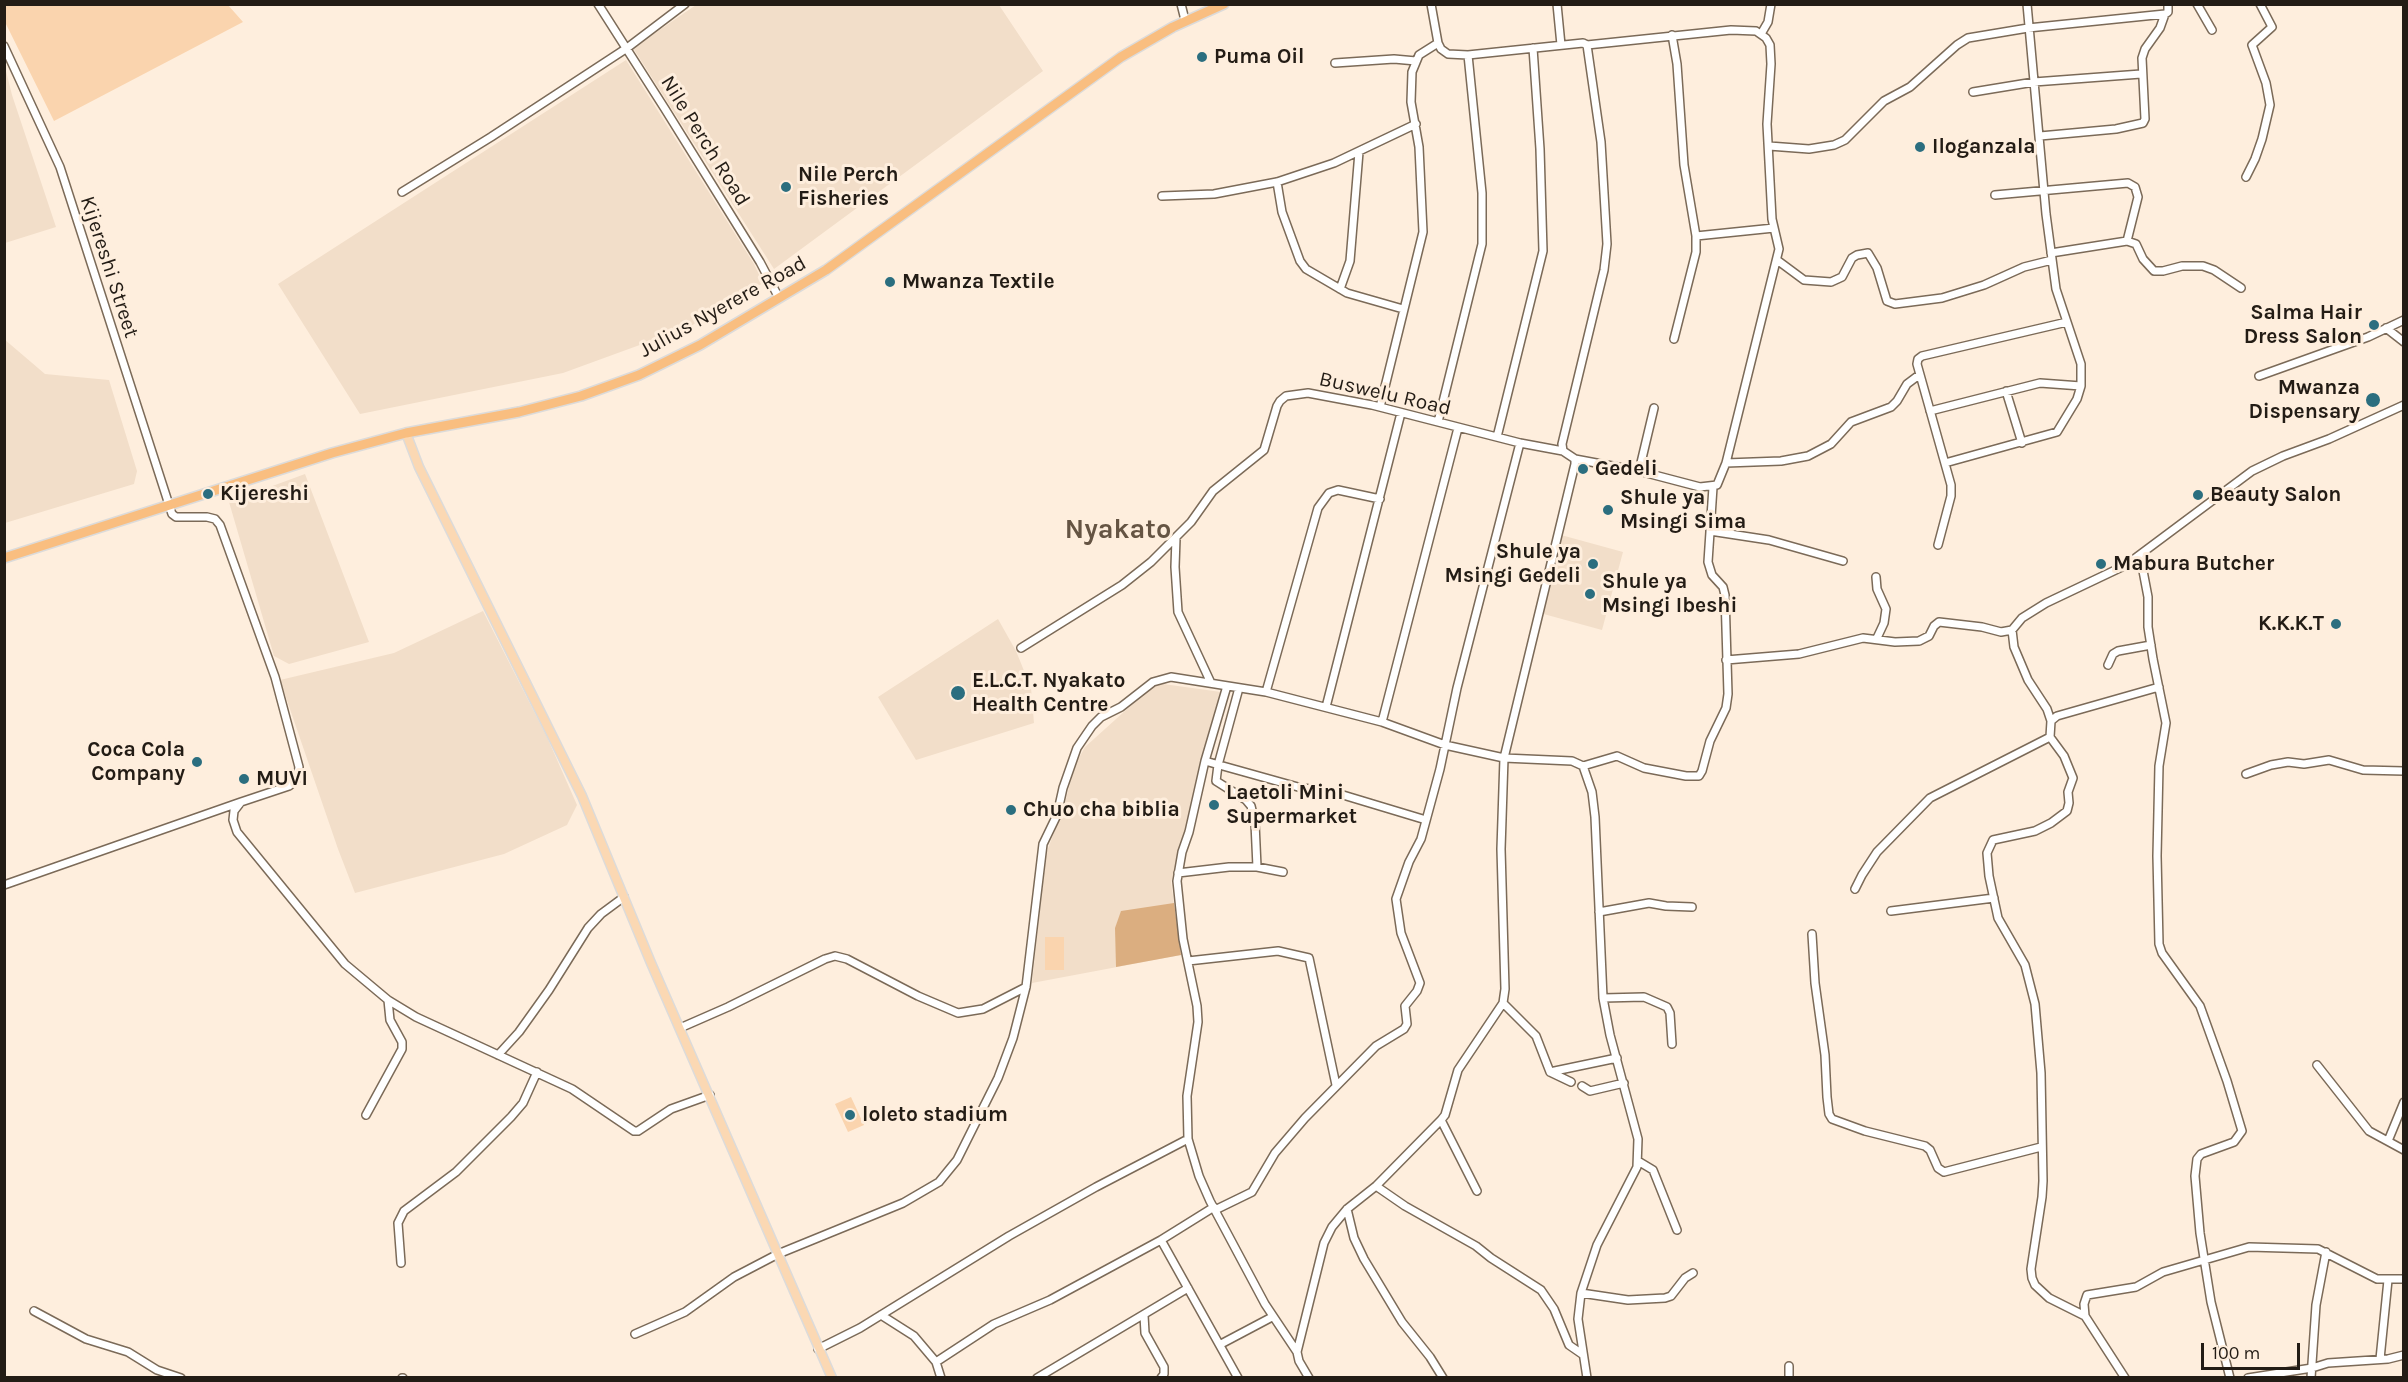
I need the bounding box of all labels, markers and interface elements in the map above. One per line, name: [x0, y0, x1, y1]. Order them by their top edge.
place label: Puma Oil: [1214, 44, 1304, 70]
marker: Puma Oil: [1195, 50, 1209, 64]
street label: Nile Perch Road: [655, 71, 755, 211]
place label: Iloganzala: [1932, 134, 2036, 160]
marker: Iloganzala: [1913, 140, 1927, 154]
place label: Nile Perch Fisheries: [798, 162, 899, 212]
marker: Nile Perch Fisheries: [779, 180, 793, 194]
street label: Kijereshi Street: [74, 193, 144, 341]
street label: Julius Nyerere Road: [635, 251, 811, 363]
place label: Mwanza Textile: [902, 269, 1055, 295]
marker: Mwanza Textile: [883, 275, 897, 289]
place label: Salma Hair Dress Salon: [2244, 300, 2362, 350]
marker: Salma Hair Dress Salon: [2367, 318, 2381, 332]
street label: Buswelu Road: [1317, 367, 1453, 421]
place label: Mwanza Dispensary: [2248, 375, 2360, 425]
marker: Mwanza Dispensary: [2364, 391, 2382, 409]
place label: Gedeli: [1595, 456, 1658, 482]
marker: Gedeli: [1576, 462, 1590, 476]
place label: Kijereshi: [220, 481, 309, 507]
place label: Beauty Salon: [2210, 482, 2341, 508]
place label: Shule ya Msingi Sima: [1620, 485, 1746, 535]
marker: Kijereshi: [201, 487, 215, 501]
marker: Beauty Salon: [2191, 488, 2205, 502]
marker: Shule ya Msingi Sima: [1601, 503, 1615, 517]
district label: Nyakato: [1065, 514, 1171, 546]
place label: Shule ya Msingi Gedeli: [1445, 539, 1581, 589]
place label: Mabura Butcher: [2113, 551, 2274, 577]
marker: Shule ya Msingi Gedeli: [1586, 557, 1600, 571]
marker: Mabura Butcher: [2094, 557, 2108, 571]
place label: Shule ya Msingi Ibeshi: [1602, 569, 1737, 619]
marker: Shule ya Msingi Ibeshi: [1583, 587, 1597, 601]
place label: K.K.K.T: [2258, 611, 2324, 637]
marker: K.K.K.T: [2329, 617, 2343, 631]
place label: E.L.C.T. Nyakato Health Centre: [972, 668, 1125, 718]
marker: E.L.C.T. Nyakato Health Centre: [949, 684, 967, 702]
place label: Coca Cola Company: [87, 737, 185, 787]
marker: Coca Cola Company: [190, 755, 204, 769]
place label: MUVI: [256, 766, 308, 792]
marker: MUVI: [237, 772, 251, 786]
place label: Laetoli Mini Supermarket: [1226, 780, 1357, 830]
place label: Chuo cha biblia: [1023, 797, 1180, 823]
marker: Laetoli Mini Supermarket: [1207, 798, 1221, 812]
marker: Chuo cha biblia: [1004, 803, 1018, 817]
place label: loleto stadium: [862, 1102, 1008, 1128]
marker: loleto stadium: [843, 1108, 857, 1122]
scale bar: [2204, 1331, 2303, 1369]
text: 100 m: [2212, 1342, 2260, 1364]

